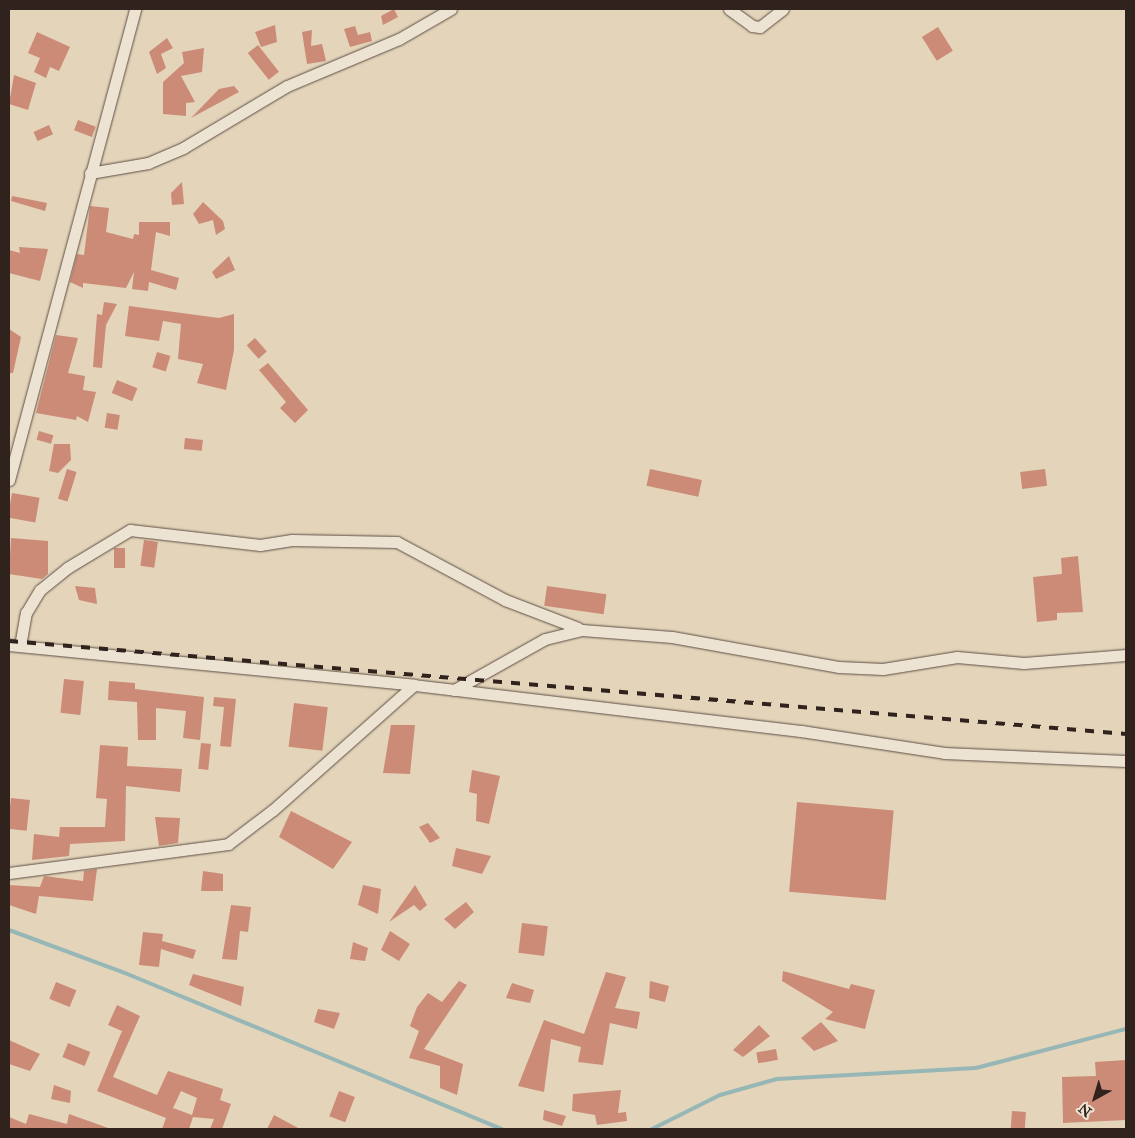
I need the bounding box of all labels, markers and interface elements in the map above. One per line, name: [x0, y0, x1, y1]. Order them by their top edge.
north arrow: [1070, 1073, 1120, 1123]
text: N: [1075, 1100, 1095, 1120]

